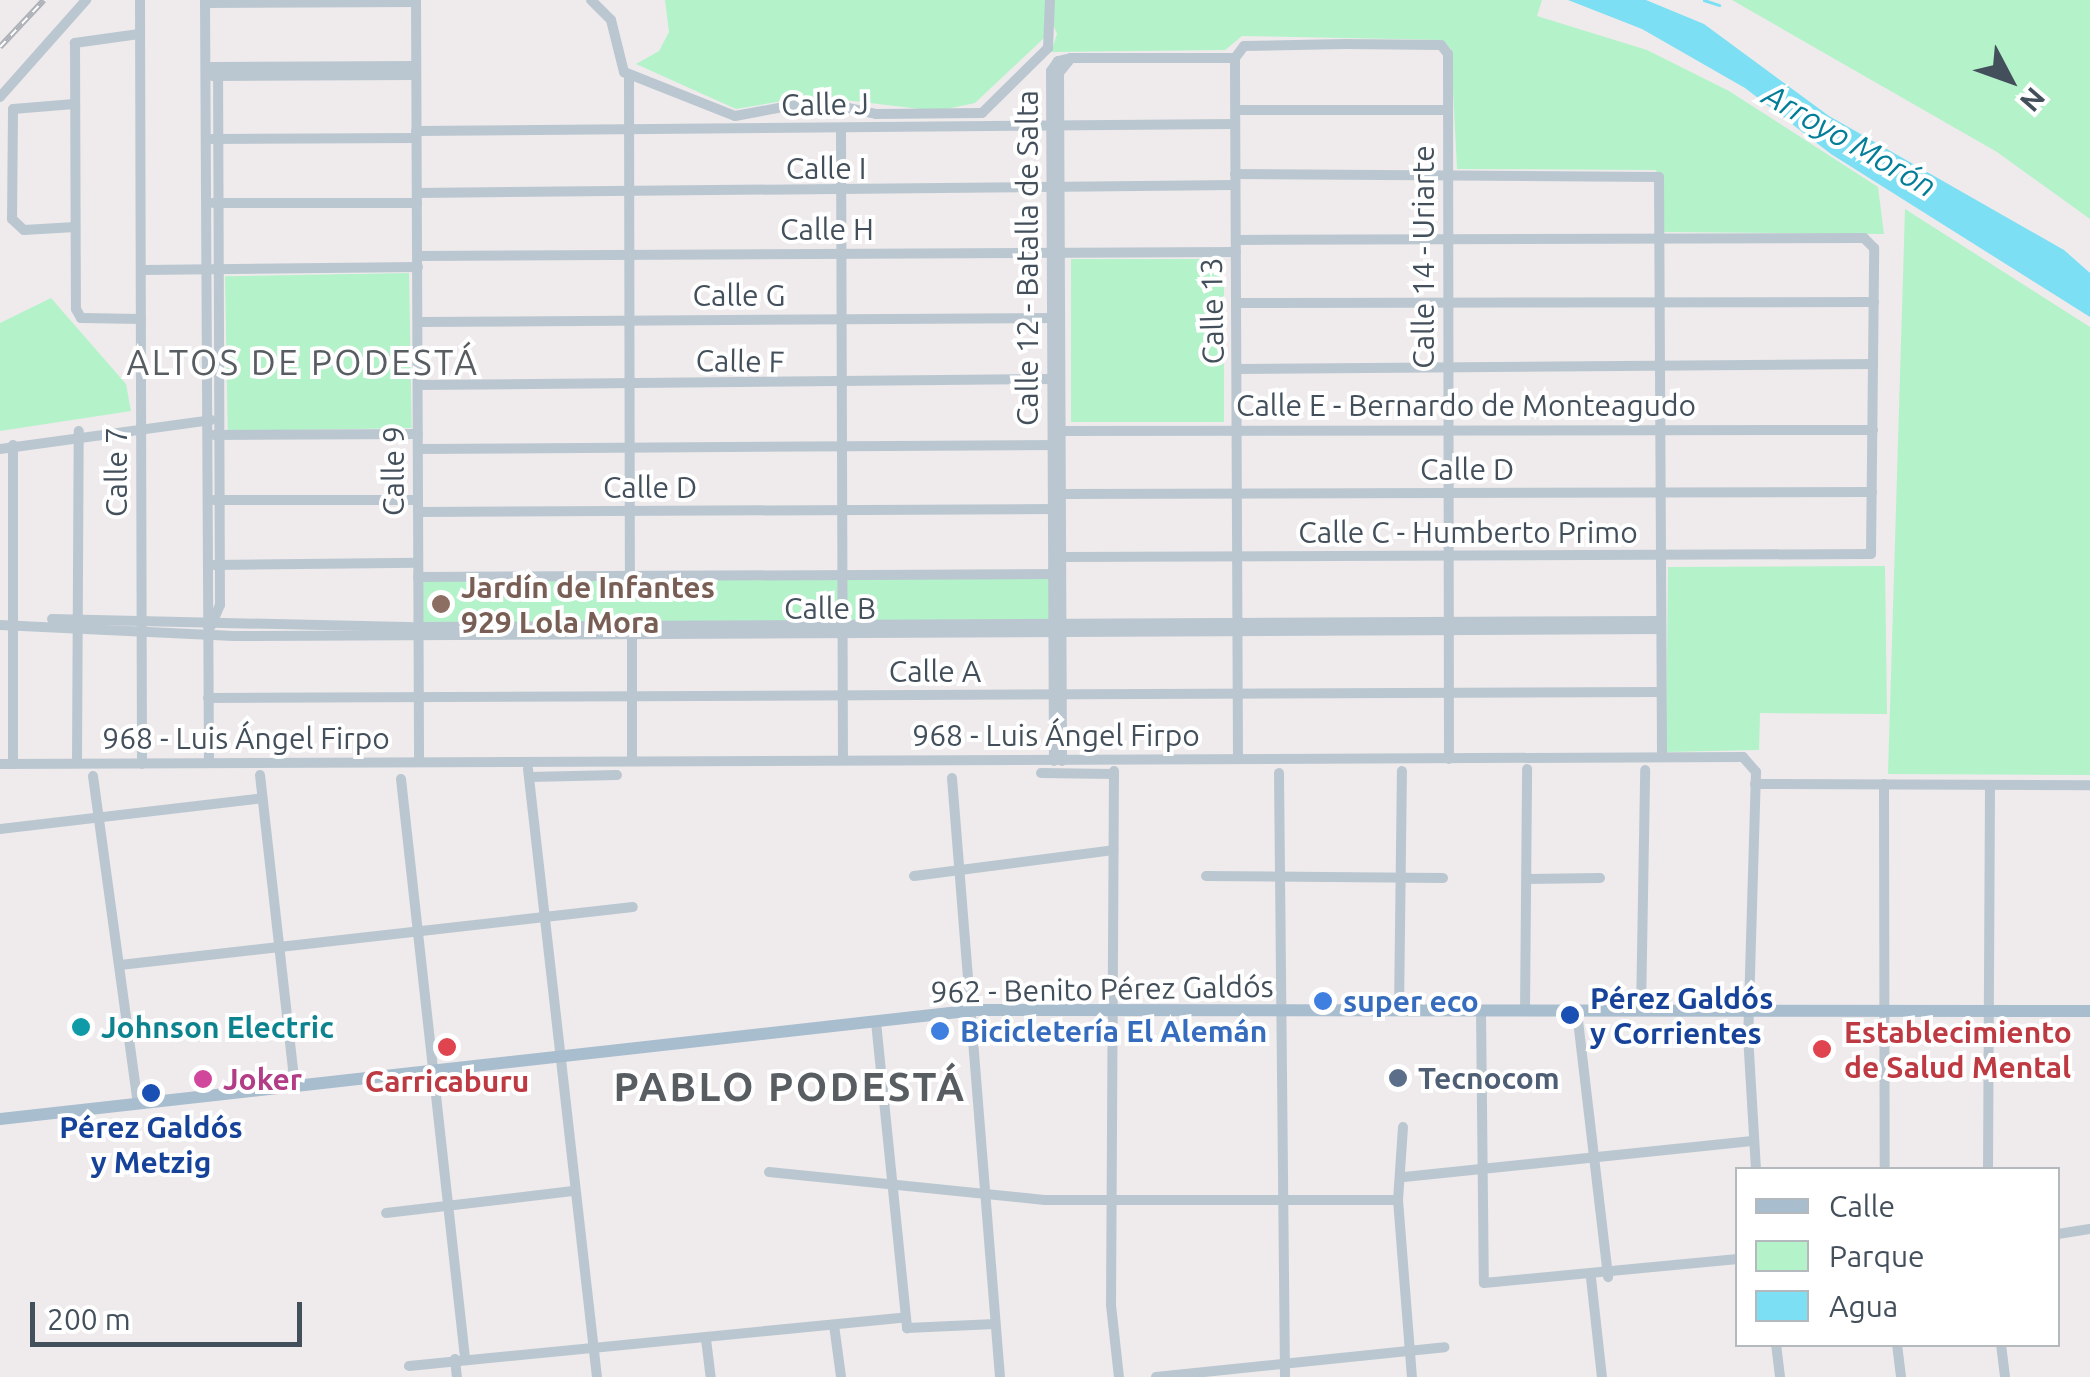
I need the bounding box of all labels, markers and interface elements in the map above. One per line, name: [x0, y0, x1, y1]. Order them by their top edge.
north arrow: [1960, 30, 2060, 130]
water label: Arroyo Morón: [1757, 75, 1943, 205]
text: N: [2014, 82, 2052, 118]
street label: Calle J: [781, 85, 869, 123]
street label: Calle 12 - Batalla de Salta: [1009, 90, 1045, 426]
street label: Calle 14 - Uriarte: [1405, 145, 1441, 369]
street label: Calle I: [786, 150, 866, 186]
street label: Calle H: [780, 211, 874, 247]
street label: Calle 13: [1193, 257, 1231, 365]
street label: Calle G: [693, 277, 785, 313]
district label: ALTOS DE PODESTÁ: [127, 341, 479, 383]
street label: Calle F: [695, 342, 785, 380]
street label: Calle E - Bernardo de Monteagudo: [1236, 387, 1696, 423]
street label: Calle 9: [375, 426, 411, 516]
street label: Calle 7: [98, 427, 134, 517]
street label: Calle D: [1420, 451, 1514, 487]
street label: Calle D: [603, 469, 697, 505]
street label: Calle C - Humberto Primo: [1298, 514, 1638, 550]
place label: Jardín de Infantes 929 Lola Mora: [461, 569, 715, 640]
street label: Calle B: [784, 590, 876, 626]
marker: Jardín de Infantes 929 Lola Mora: [430, 593, 452, 615]
street label: Calle A: [889, 653, 981, 689]
street label: 968 - Luis Ángel Firpo: [912, 717, 1200, 753]
street label: 968 - Luis Ángel Firpo: [102, 720, 390, 756]
street label: 962 - Benito Pérez Galdós: [930, 968, 1274, 1010]
place label: Pérez Galdós y Corrientes: [1590, 980, 1773, 1050]
place label: super eco: [1343, 983, 1479, 1019]
marker: super eco: [1312, 990, 1334, 1012]
marker: Pérez Galdós y Corrientes: [1559, 1004, 1581, 1026]
place label: Johnson Electric: [101, 1009, 334, 1045]
place label: Bicicletería El Alemán: [960, 1013, 1267, 1049]
place label: Establecimiento de Salud Mental: [1844, 1014, 2072, 1084]
marker: Johnson Electric: [70, 1016, 92, 1038]
marker: Bicicletería El Alemán: [929, 1020, 951, 1042]
marker: Carricaburu: [436, 1036, 458, 1058]
marker: Establecimiento de Salud Mental: [1809, 1036, 1835, 1062]
place label: Tecnocom: [1418, 1060, 1560, 1096]
place label: Joker: [223, 1061, 302, 1097]
place label: Carricaburu: [365, 1063, 529, 1099]
district label: PABLO PODESTÁ: [613, 1063, 967, 1111]
marker: Tecnocom: [1387, 1067, 1409, 1089]
marker: Joker: [192, 1068, 214, 1090]
marker: Pérez Galdós y Metzig: [140, 1082, 162, 1104]
place label: Pérez Galdós y Metzig: [59, 1109, 243, 1180]
legend: [1735, 1167, 2060, 1347]
text: Calle: [1829, 1189, 1895, 1223]
text: Parque: [1829, 1239, 1925, 1273]
scale bar: [35, 1282, 308, 1344]
text: Agua: [1829, 1289, 1898, 1323]
text: 200 m: [47, 1302, 131, 1336]

